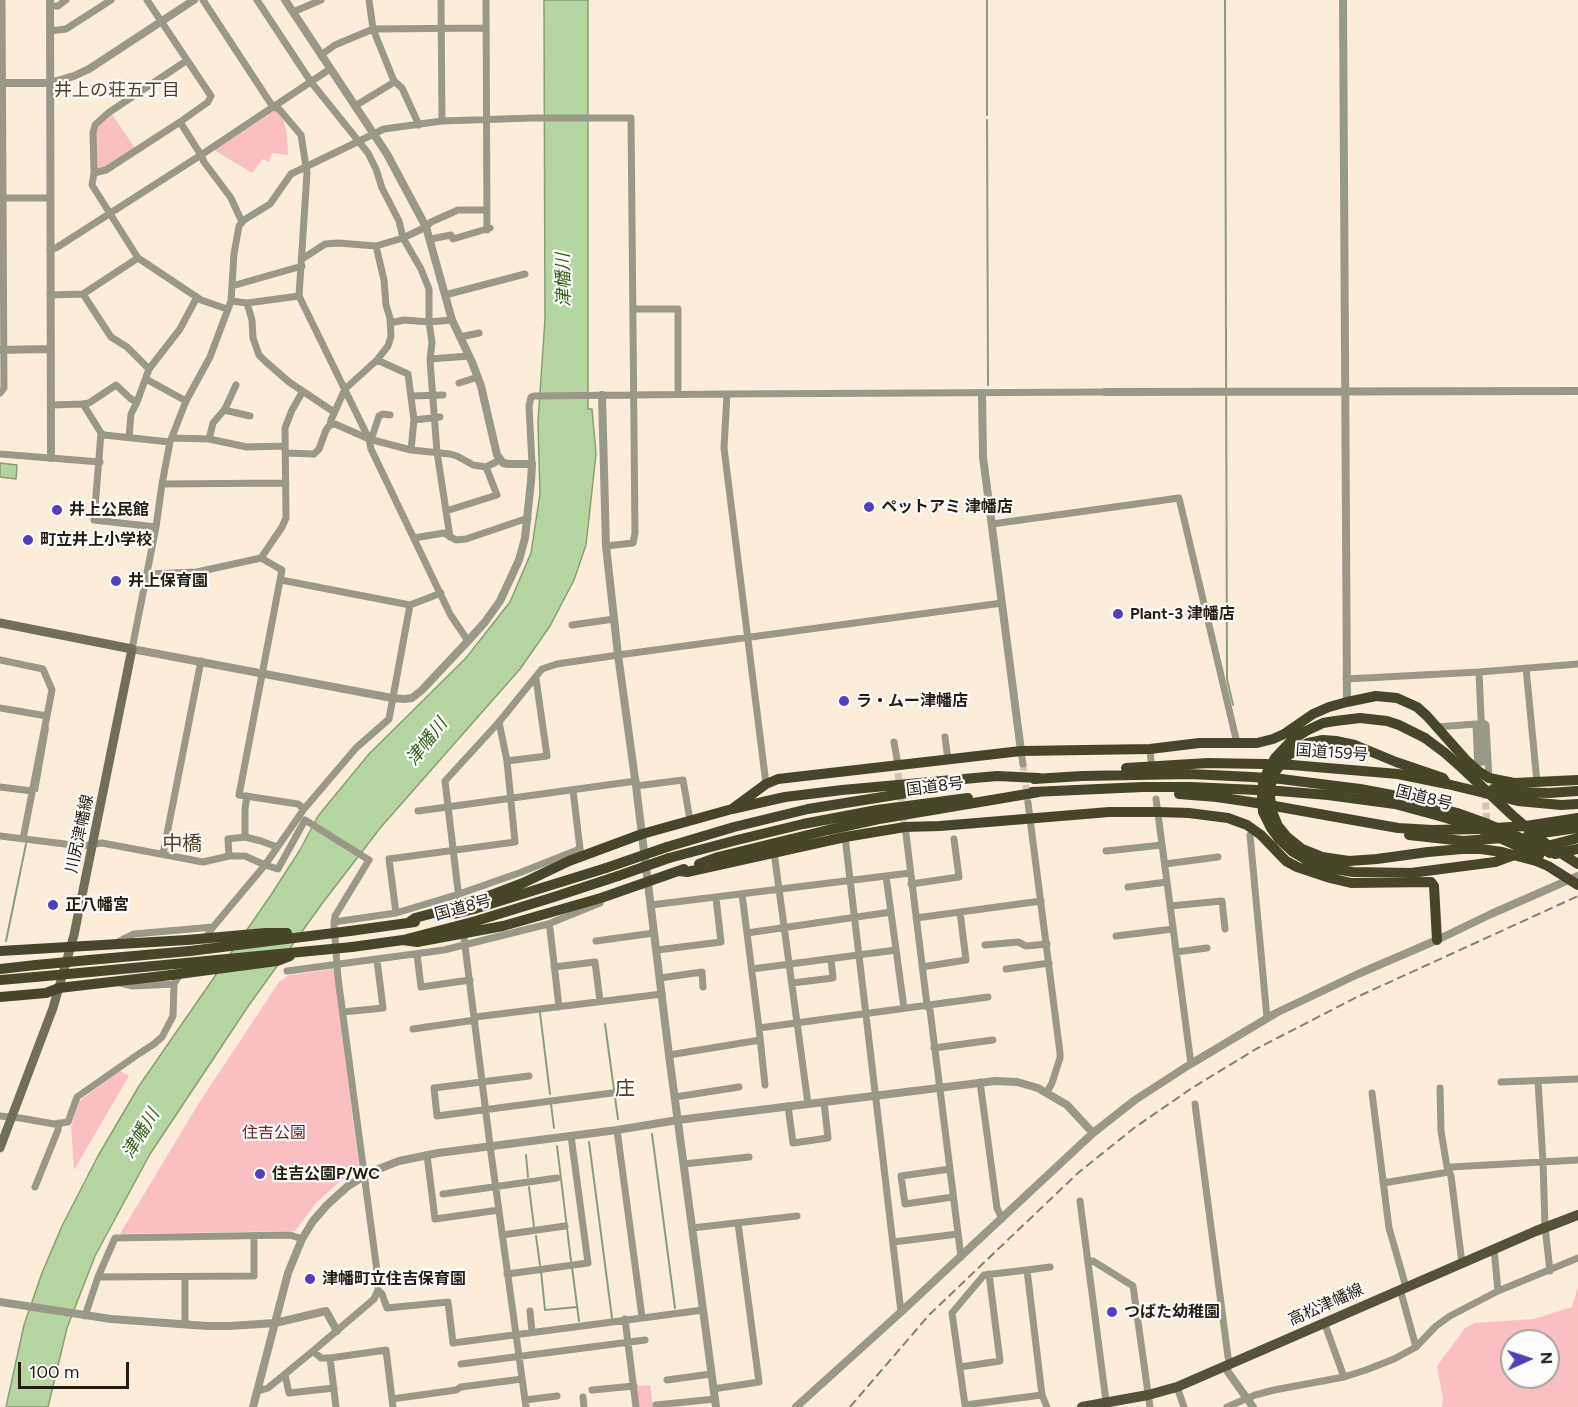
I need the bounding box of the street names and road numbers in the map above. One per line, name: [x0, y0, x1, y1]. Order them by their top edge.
street label: 国道159号: [1295, 741, 1369, 765]
street label: 国道8号: [905, 774, 965, 800]
street label: 国道8号: [1394, 782, 1454, 814]
street label: 川尻津幡線: [62, 793, 98, 875]
street label: 国道8号: [433, 891, 493, 925]
street label: 高松津幡線: [1286, 1280, 1366, 1330]

